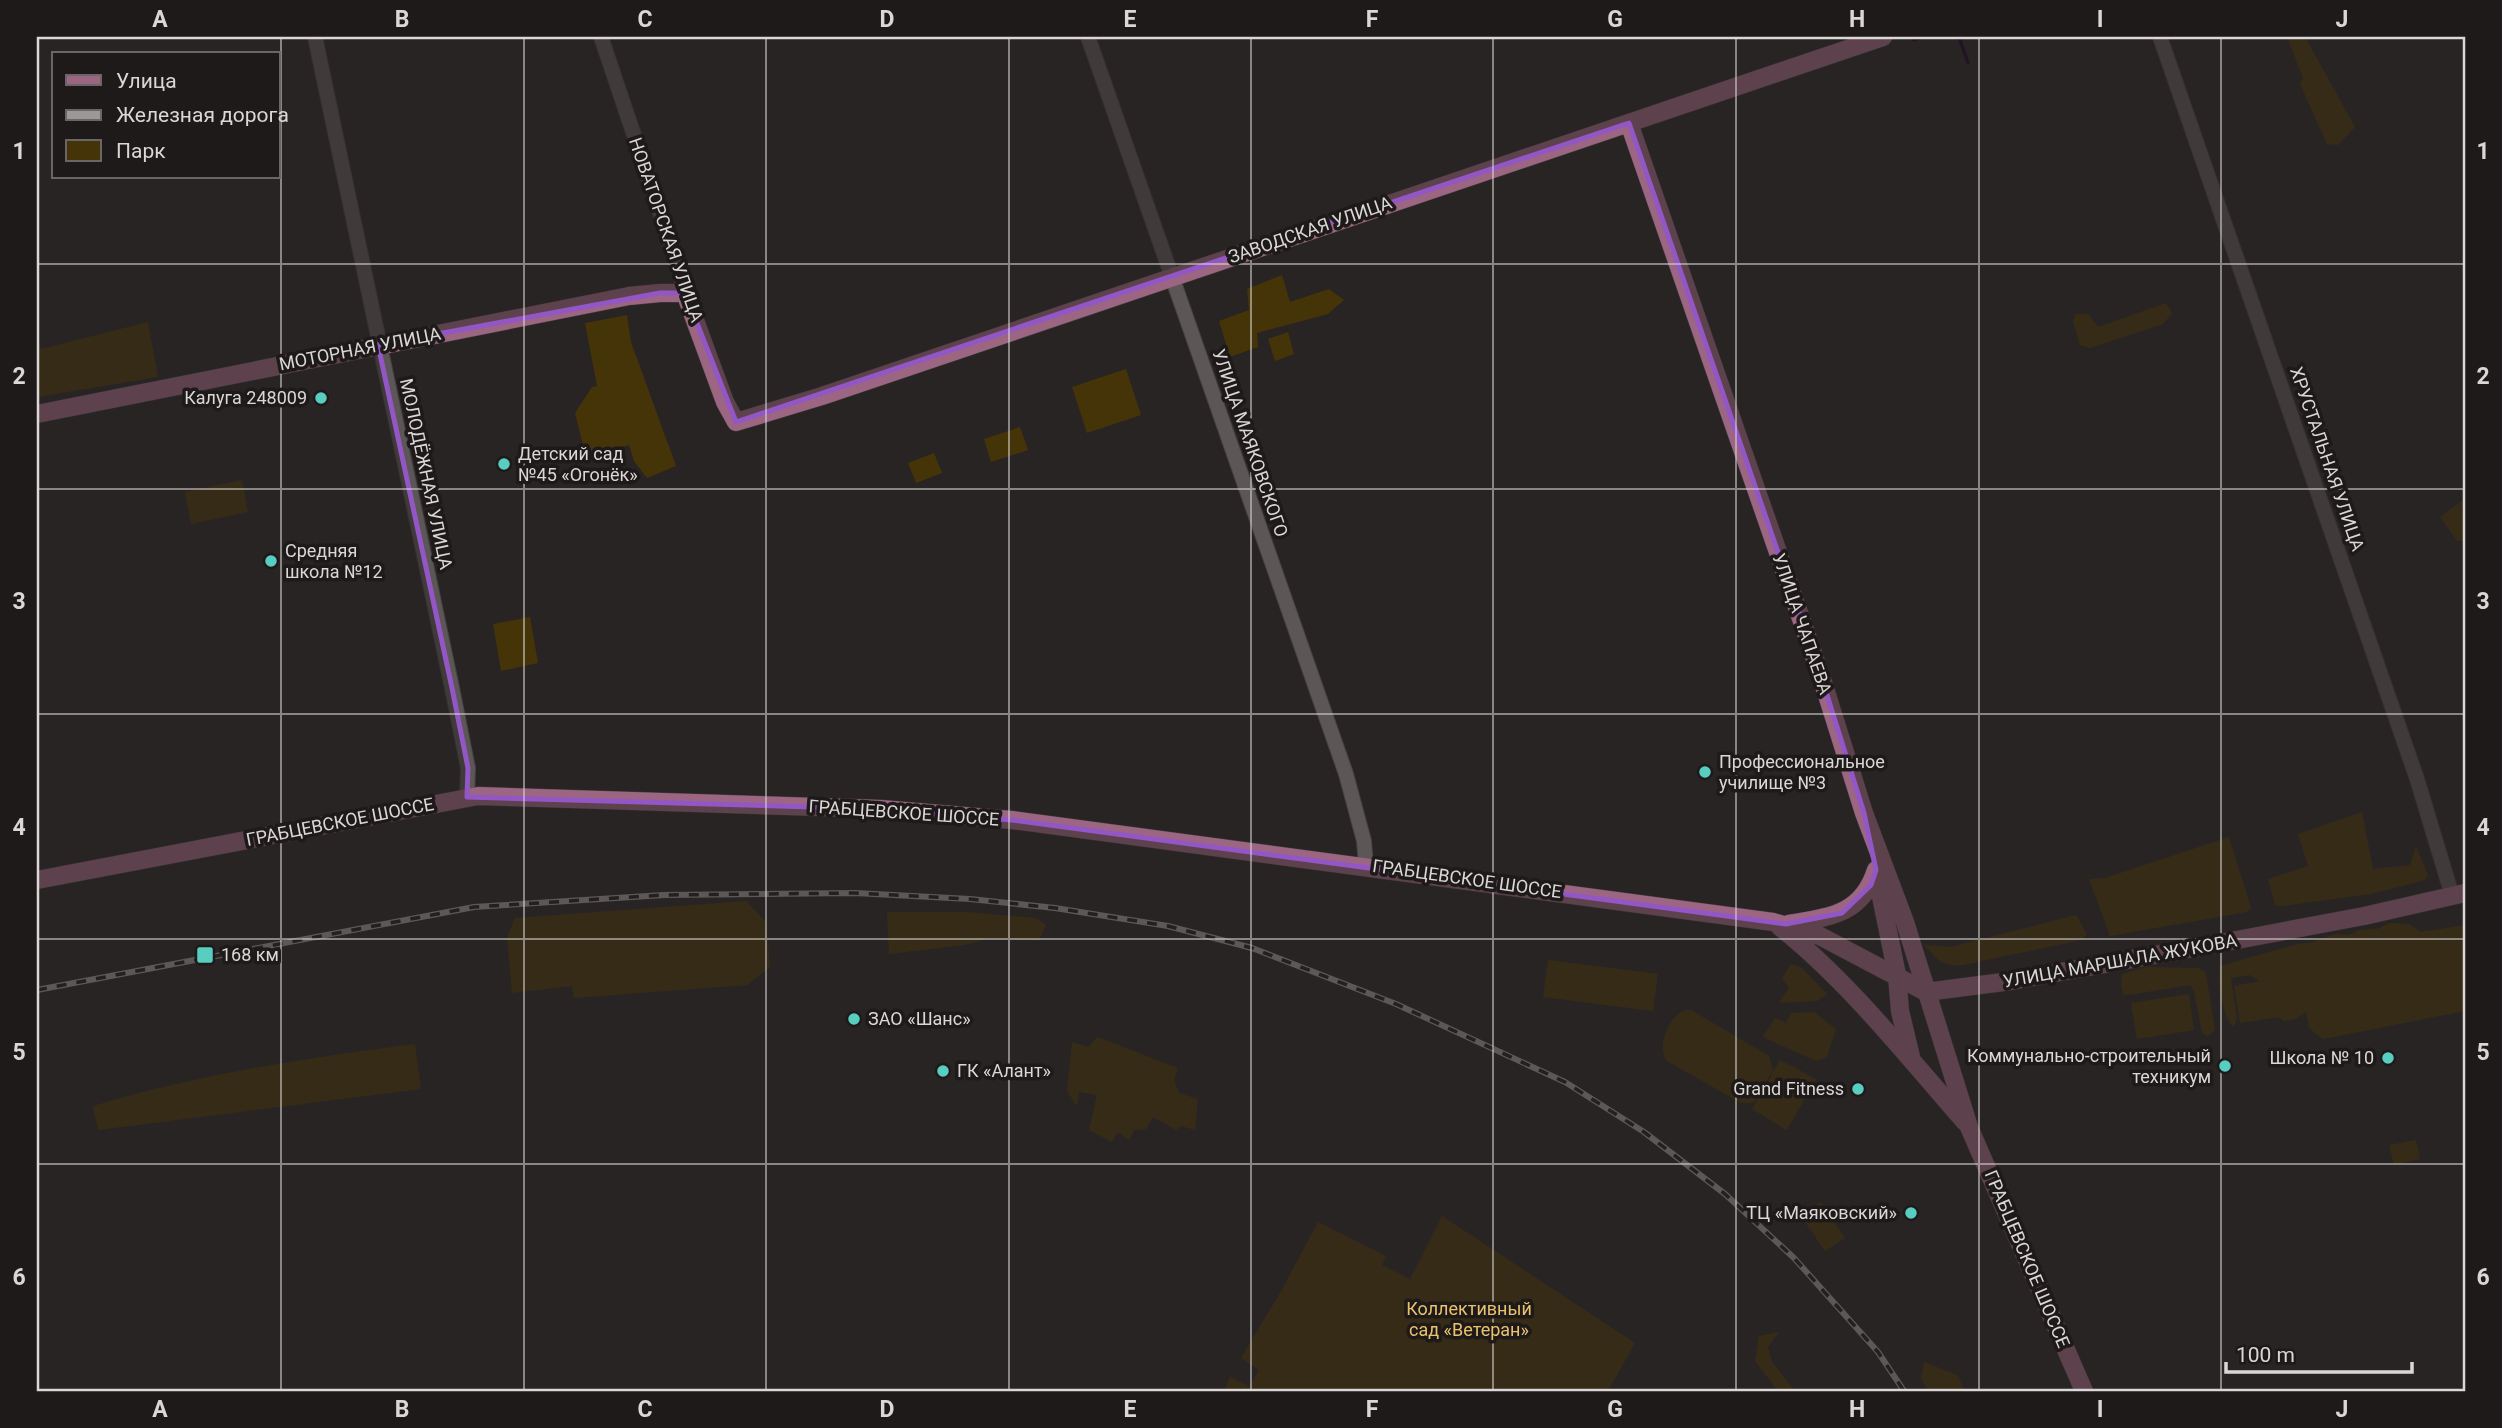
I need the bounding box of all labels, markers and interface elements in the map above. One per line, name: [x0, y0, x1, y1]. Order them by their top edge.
text: A: [152, 6, 168, 33]
text: B: [395, 6, 409, 33]
text: C: [637, 6, 653, 33]
text: D: [880, 6, 894, 33]
text: E: [1124, 6, 1137, 33]
text: F: [1366, 6, 1379, 33]
text: G: [1607, 6, 1623, 33]
text: H: [1849, 6, 1865, 33]
text: I: [2097, 6, 2103, 33]
text: J: [2336, 6, 2348, 33]
legend: [52, 52, 280, 178]
text: Улица: [116, 69, 177, 93]
text: Железная дорога: [116, 103, 289, 127]
street label: НОВАТОРСКАЯ УЛИЦА: [625, 135, 708, 325]
text: 1: [12, 138, 26, 165]
text: 1: [2476, 138, 2490, 165]
text: Парк: [116, 139, 166, 163]
street label: ЗАВОДСКАЯ УЛИЦА: [1225, 192, 1395, 267]
street label: МОТОРНАЯ УЛИЦА: [277, 322, 443, 374]
street label: УЛИЦА МАЯКОВСКОГО: [1208, 346, 1292, 539]
text: 2: [12, 363, 26, 390]
text: 2: [2476, 363, 2490, 390]
street label: ХРУСТАЛЬНАЯ УЛИЦА: [2286, 364, 2369, 554]
street label: МОЛОДЁЖНАЯ УЛИЦА: [396, 376, 457, 572]
place label: Калуга 248009: [184, 387, 307, 408]
marker: Калуга 248009: [313, 390, 329, 406]
place label: Детский сад №45 «Огонёк»: [518, 443, 638, 485]
marker: Детский сад №45 «Огонёк»: [496, 456, 512, 472]
place label: Средняя школа №12: [285, 540, 383, 582]
street label: УЛИЦА ЧАПАЕВА: [1768, 550, 1837, 697]
marker: Средняя школа №12: [263, 553, 279, 569]
text: 3: [12, 588, 26, 615]
text: 3: [2476, 588, 2490, 615]
place label: Профессиональное училище №3: [1719, 751, 1885, 793]
marker: Профессиональное училище №3: [1697, 764, 1713, 780]
street label: ГРАБЦЕВСКОЕ ШОССЕ: [244, 793, 436, 850]
street label: ГРАБЦЕВСКОЕ ШОССЕ: [808, 795, 1000, 830]
text: 4: [12, 814, 26, 841]
text: 4: [2476, 814, 2490, 841]
street label: ГРАБЦЕВСКОЕ ШОССЕ: [1371, 855, 1563, 902]
street label: УЛИЦА МАРШАЛА ЖУКОВА: [2001, 930, 2239, 991]
place label: 168 км: [221, 944, 279, 965]
marker: 168 км: [195, 945, 215, 965]
place label: ЗАО «Шанс»: [868, 1008, 971, 1029]
marker: ЗАО «Шанс»: [846, 1011, 862, 1027]
text: 5: [12, 1039, 26, 1066]
text: 5: [2476, 1039, 2490, 1066]
place label: Коммунально-строительный техникум: [1967, 1045, 2211, 1087]
place label: Школа № 10: [2270, 1047, 2374, 1068]
marker: Школа № 10: [2380, 1050, 2396, 1066]
marker: Коммунально-строительный техникум: [2217, 1058, 2233, 1074]
place label: ГК «Алант»: [957, 1060, 1051, 1081]
marker: ГК «Алант»: [935, 1063, 951, 1079]
place label: Grand Fitness: [1733, 1078, 1844, 1099]
marker: Grand Fitness: [1850, 1081, 1866, 1097]
street label: ГРАБЦЕВСКОЕ ШОССЕ: [1980, 1167, 2074, 1351]
place label: ТЦ «Маяковский»: [1746, 1202, 1897, 1223]
marker: ТЦ «Маяковский»: [1903, 1205, 1919, 1221]
text: 6: [12, 1264, 26, 1291]
text: 6: [2476, 1264, 2490, 1291]
park label: Коллективный сад «Ветеран»: [1406, 1298, 1532, 1340]
scale bar: [2226, 1330, 2411, 1374]
text: 100 m: [2236, 1343, 2295, 1367]
text: A: [152, 1396, 168, 1423]
text: B: [395, 1396, 409, 1423]
text: C: [637, 1396, 653, 1423]
text: D: [880, 1396, 894, 1423]
text: E: [1124, 1396, 1137, 1423]
text: F: [1366, 1396, 1379, 1423]
text: G: [1607, 1396, 1623, 1423]
text: H: [1849, 1396, 1865, 1423]
text: I: [2097, 1396, 2103, 1423]
text: J: [2336, 1396, 2348, 1423]

